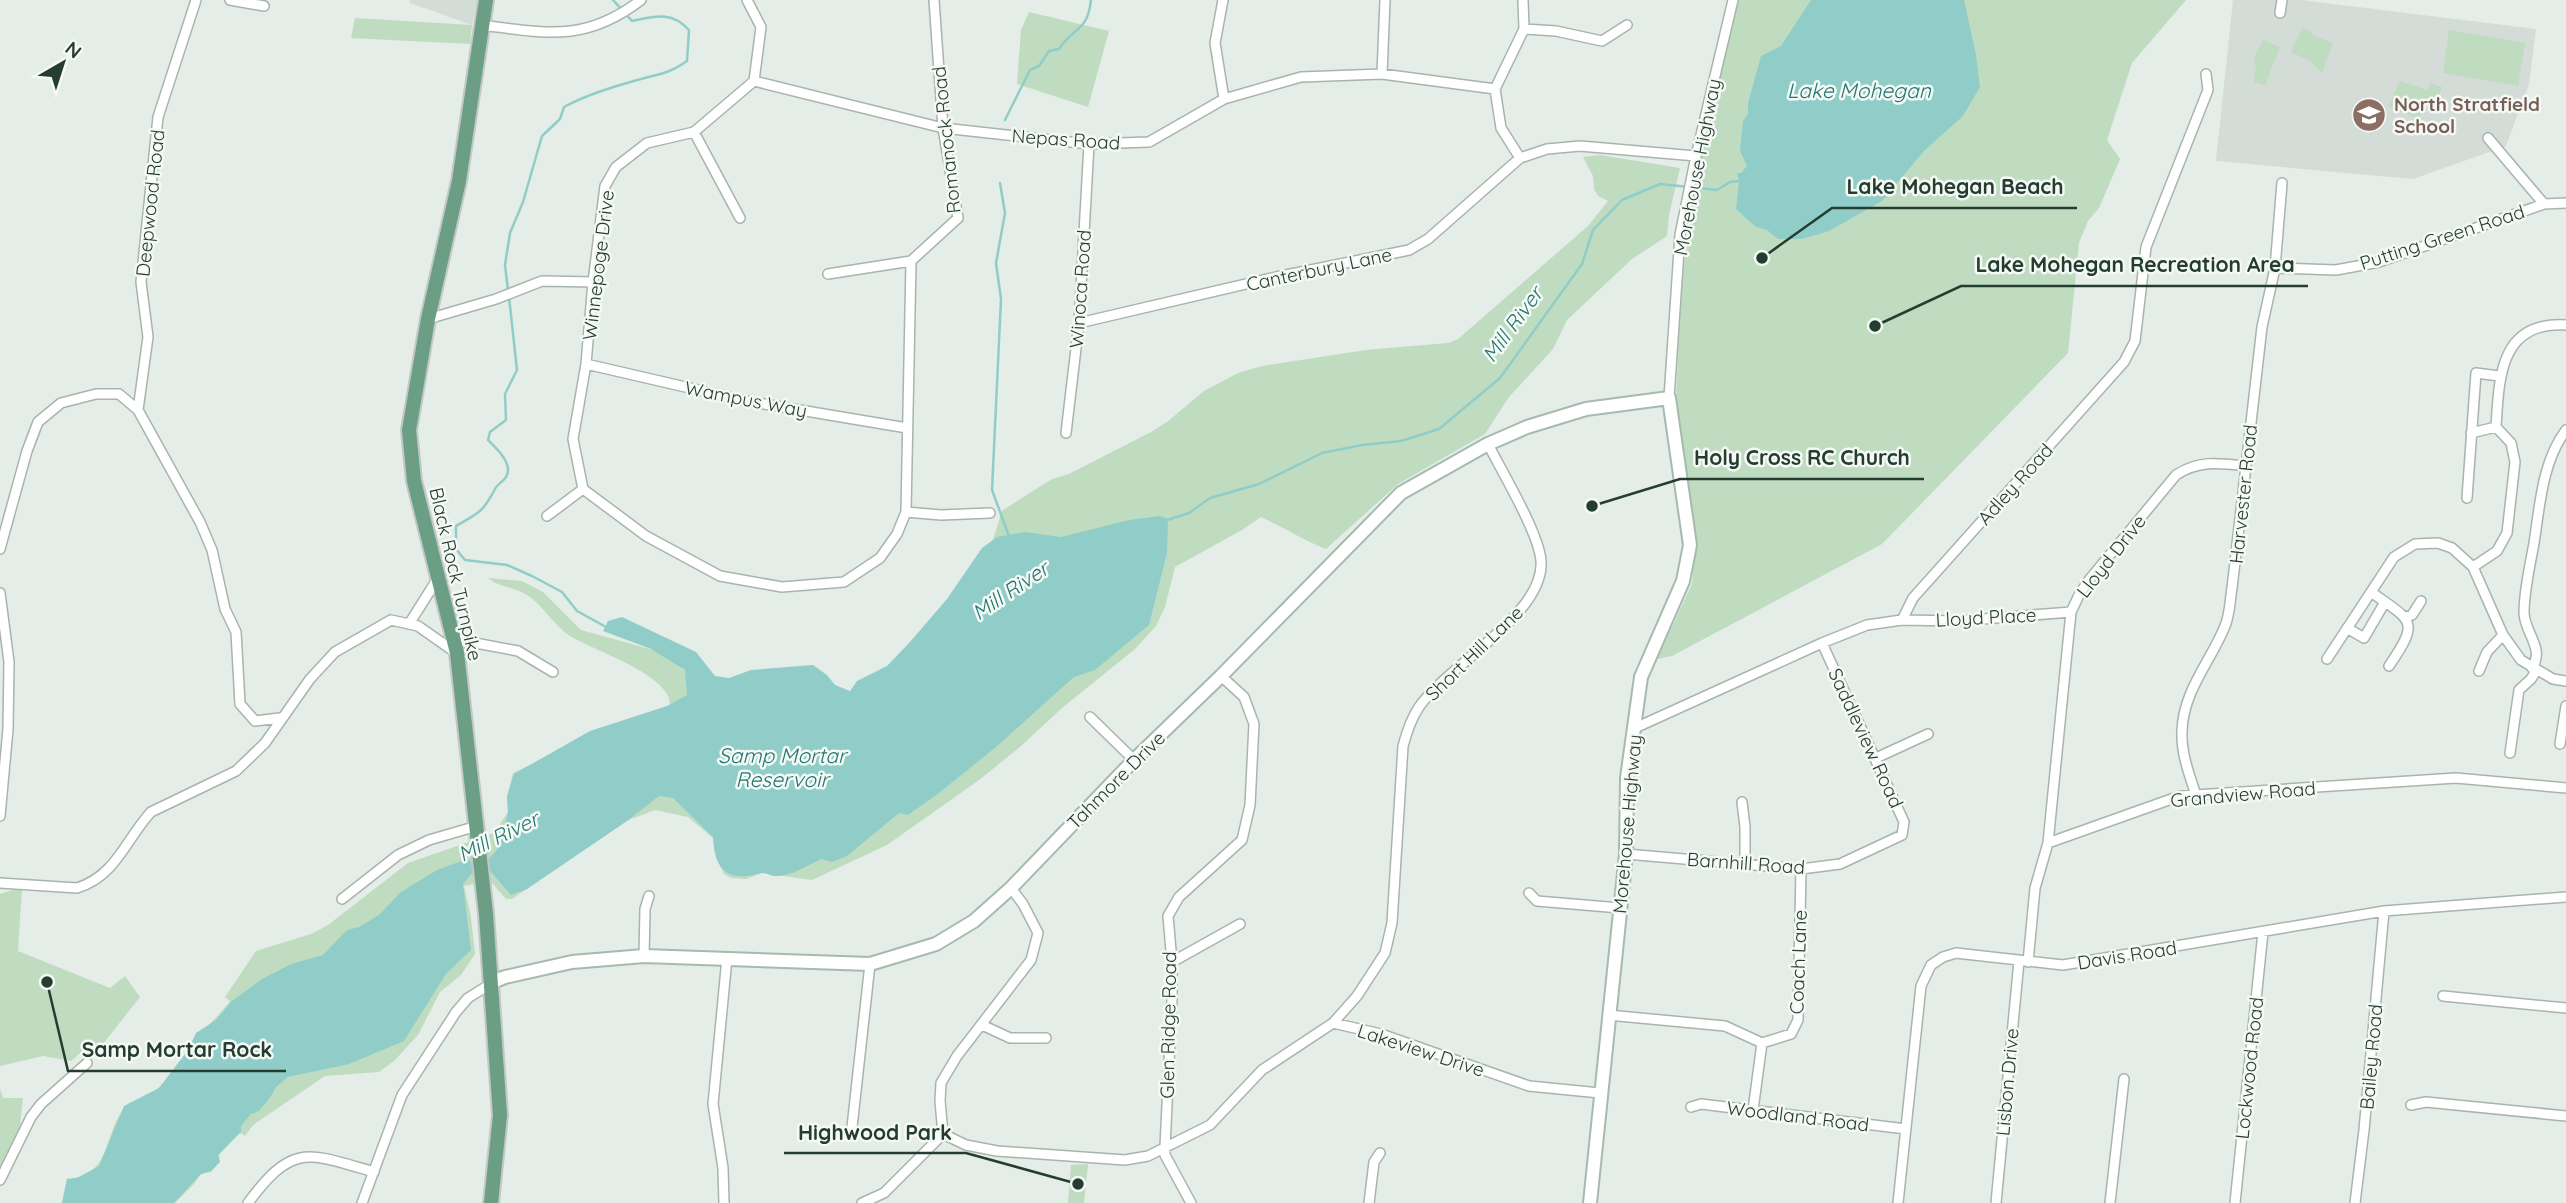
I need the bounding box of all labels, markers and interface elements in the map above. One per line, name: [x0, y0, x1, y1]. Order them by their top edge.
north arrow: [28, 28, 98, 98]
text: N: [61, 36, 87, 64]
street label: Romanock Road: [926, 65, 966, 215]
street label: Morehouse Highway: [1668, 76, 1726, 258]
water label: Lake Mohegan: [1787, 77, 1932, 103]
place label: North Stratfield School: [2394, 92, 2540, 138]
school or university icon: North Stratfield School: [2350, 96, 2388, 134]
street label: Nepas Road: [1011, 123, 1121, 155]
street label: Deepwood Road: [130, 128, 170, 278]
callout: Lake Mohegan Beach: [1832, 166, 2077, 208]
text: Lake Mohegan Beach: [1846, 173, 2064, 199]
street label: Winnepoge Drive: [577, 188, 619, 342]
street label: Putting Green Road: [2357, 199, 2527, 275]
street label: Winoca Road: [1064, 229, 1096, 349]
street label: Canterbury Lane: [1244, 242, 1394, 296]
callout: Lake Mohegan Recreation Area: [1961, 244, 2308, 286]
text: Lake Mohegan Recreation Area: [1975, 251, 2295, 277]
water label: Mill River: [1476, 279, 1550, 367]
street label: Wampus Way: [683, 375, 809, 423]
street label: Harvester Road: [2224, 423, 2262, 565]
callout: Holy Cross RC Church: [1680, 437, 1924, 479]
street label: Adley Road: [1972, 438, 2058, 530]
text: Holy Cross RC Church: [1694, 444, 1910, 470]
street label: Black Rock Turnpike: [424, 485, 488, 663]
street label: Lloyd Drive: [2071, 510, 2151, 602]
water label: Mill River: [967, 553, 1056, 625]
street label: Short Hill Lane: [1420, 600, 1528, 706]
street label: Lloyd Place: [1935, 602, 2037, 632]
street label: Saddleview Road: [1823, 664, 1909, 812]
street label: Tahmore Drive: [1062, 726, 1170, 834]
street label: Morehouse Highway: [1607, 733, 1647, 915]
water label: Samp Mortar Reservoir: [718, 742, 849, 792]
street label: Grandview Road: [2169, 776, 2317, 812]
water label: Mill River: [453, 804, 545, 867]
street label: Barnhill Road: [1686, 847, 1806, 879]
street label: Coach Lane: [1784, 909, 1812, 1015]
street label: Davis Road: [2076, 935, 2178, 975]
street label: Glen Ridge Road: [1155, 951, 1181, 1099]
street label: Lockwood Road: [2230, 996, 2268, 1140]
street label: Bailey Road: [2354, 1003, 2388, 1111]
street label: Lakeview Drive: [1354, 1018, 1488, 1082]
street label: Lisbon Drive: [1990, 1027, 2024, 1137]
callout: Samp Mortar Rock: [68, 1029, 286, 1071]
text: Samp Mortar Rock: [82, 1036, 272, 1062]
street label: Woodland Road: [1725, 1095, 1871, 1137]
callout: Highwood Park: [784, 1111, 966, 1153]
text: Highwood Park: [798, 1119, 952, 1145]

